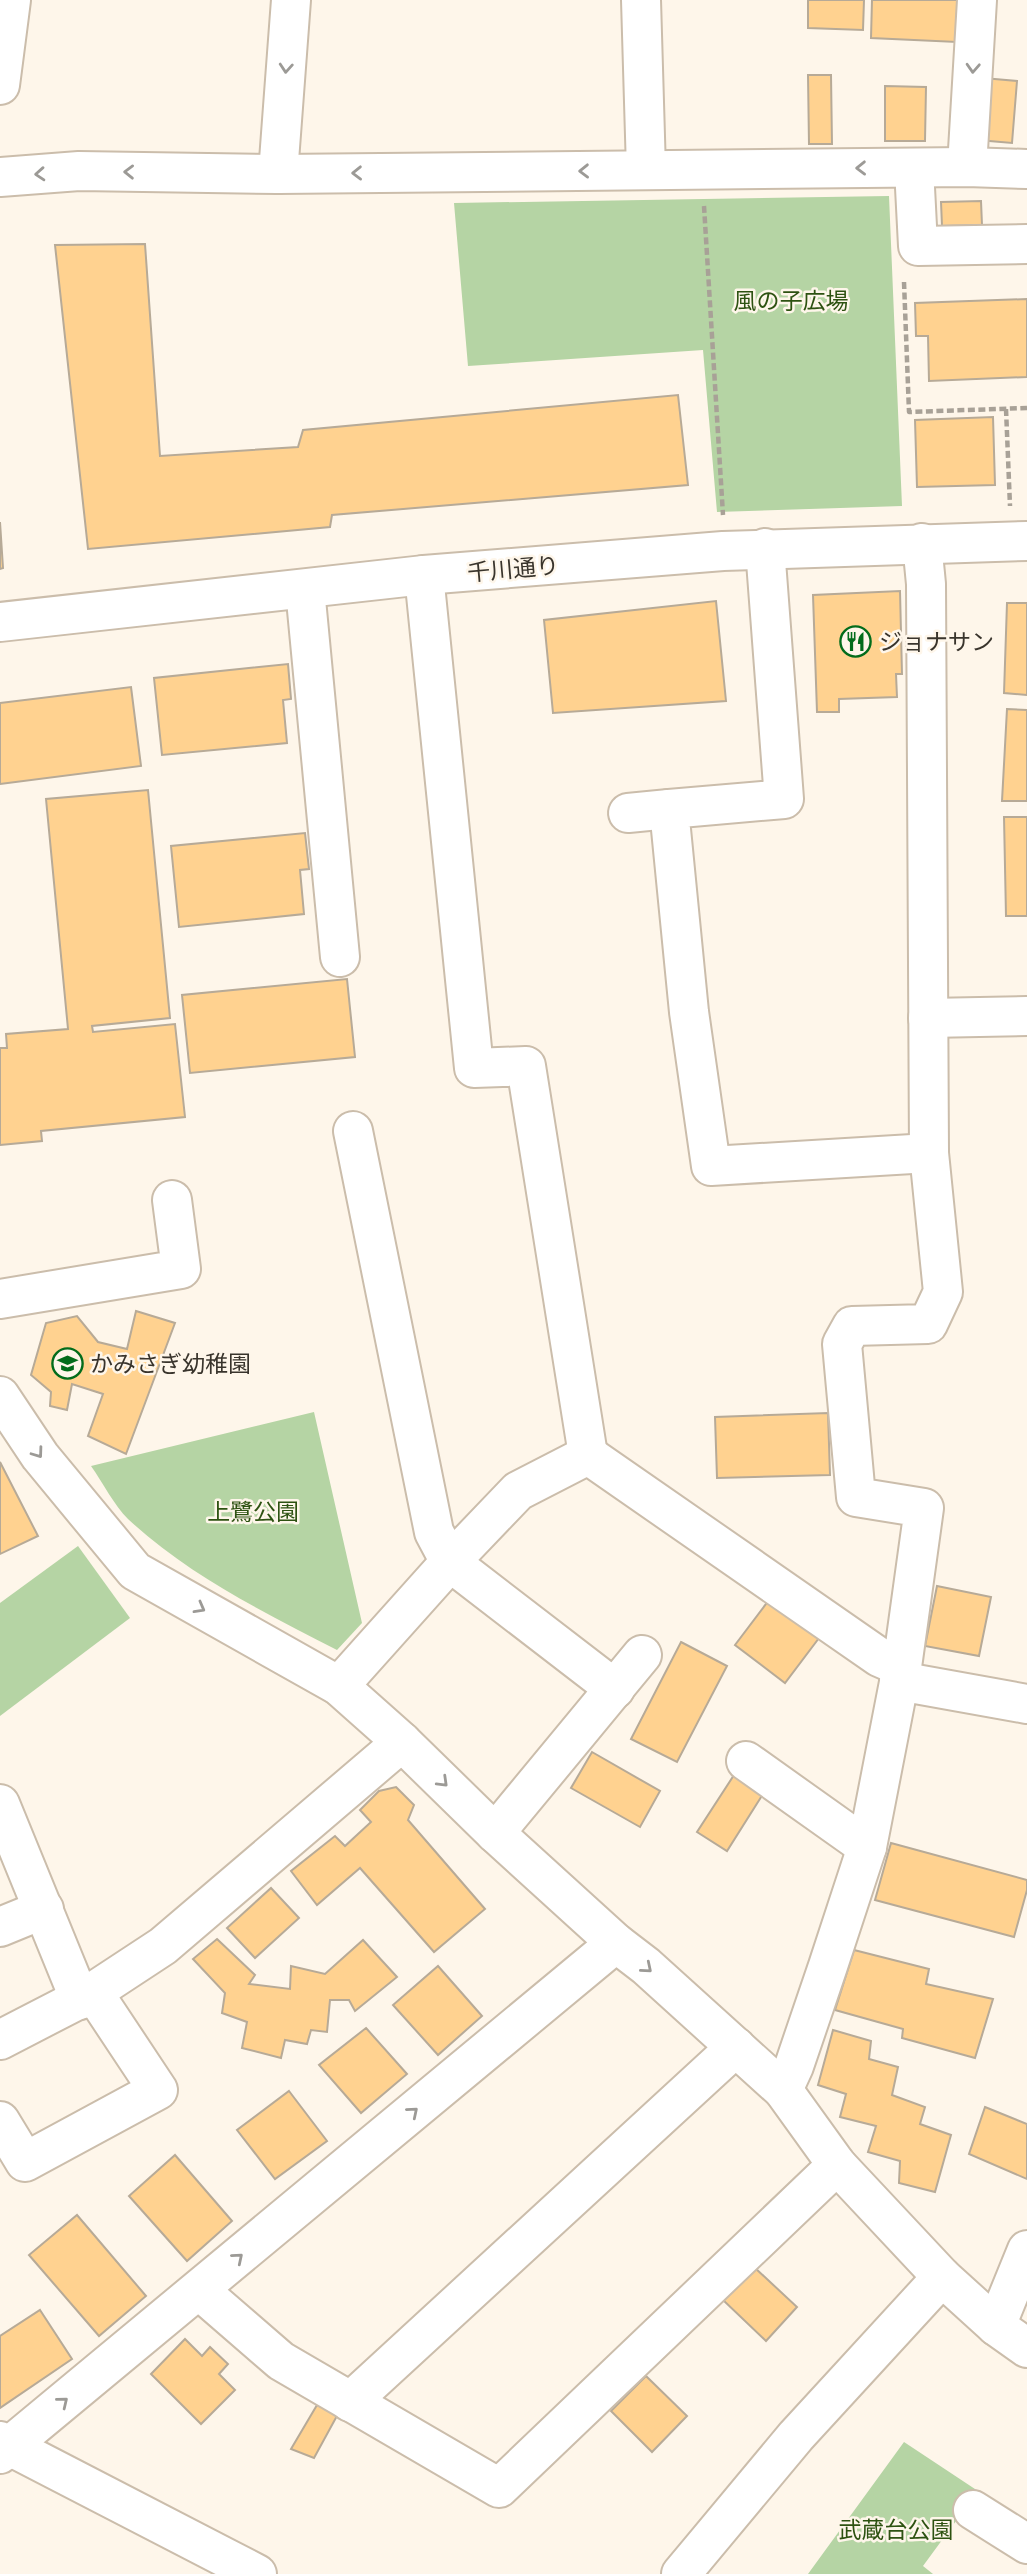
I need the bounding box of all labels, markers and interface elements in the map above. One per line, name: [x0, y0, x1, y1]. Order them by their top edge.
one-way arrow: [279, 63, 294, 74]
one-way arrow: [965, 63, 980, 74]
one-way arrow: [855, 160, 866, 176]
one-way arrow: [579, 163, 589, 179]
one-way arrow: [124, 164, 134, 180]
one-way arrow: [351, 165, 362, 181]
one-way arrow: [34, 166, 45, 181]
park label: 風の子広場: [734, 286, 849, 314]
street label: 千川通り: [466, 550, 560, 586]
restaurant icon: ジョナサン: [839, 624, 873, 658]
place label: ジョナサン: [879, 627, 994, 655]
school or university icon: かみさぎ幼稚園: [50, 1346, 84, 1380]
place label: かみさぎ幼稚園: [90, 1349, 251, 1377]
one-way arrow: [30, 1445, 43, 1458]
park label: 上鷺公園: [207, 1497, 299, 1525]
one-way arrow: [193, 1600, 206, 1613]
one-way arrow: [435, 1774, 447, 1786]
one-way arrow: [639, 1960, 652, 1972]
one-way arrow: [405, 2108, 418, 2120]
one-way arrow: [231, 2253, 243, 2266]
one-way arrow: [54, 2398, 67, 2410]
park label: 武蔵台公園: [839, 2515, 954, 2543]

